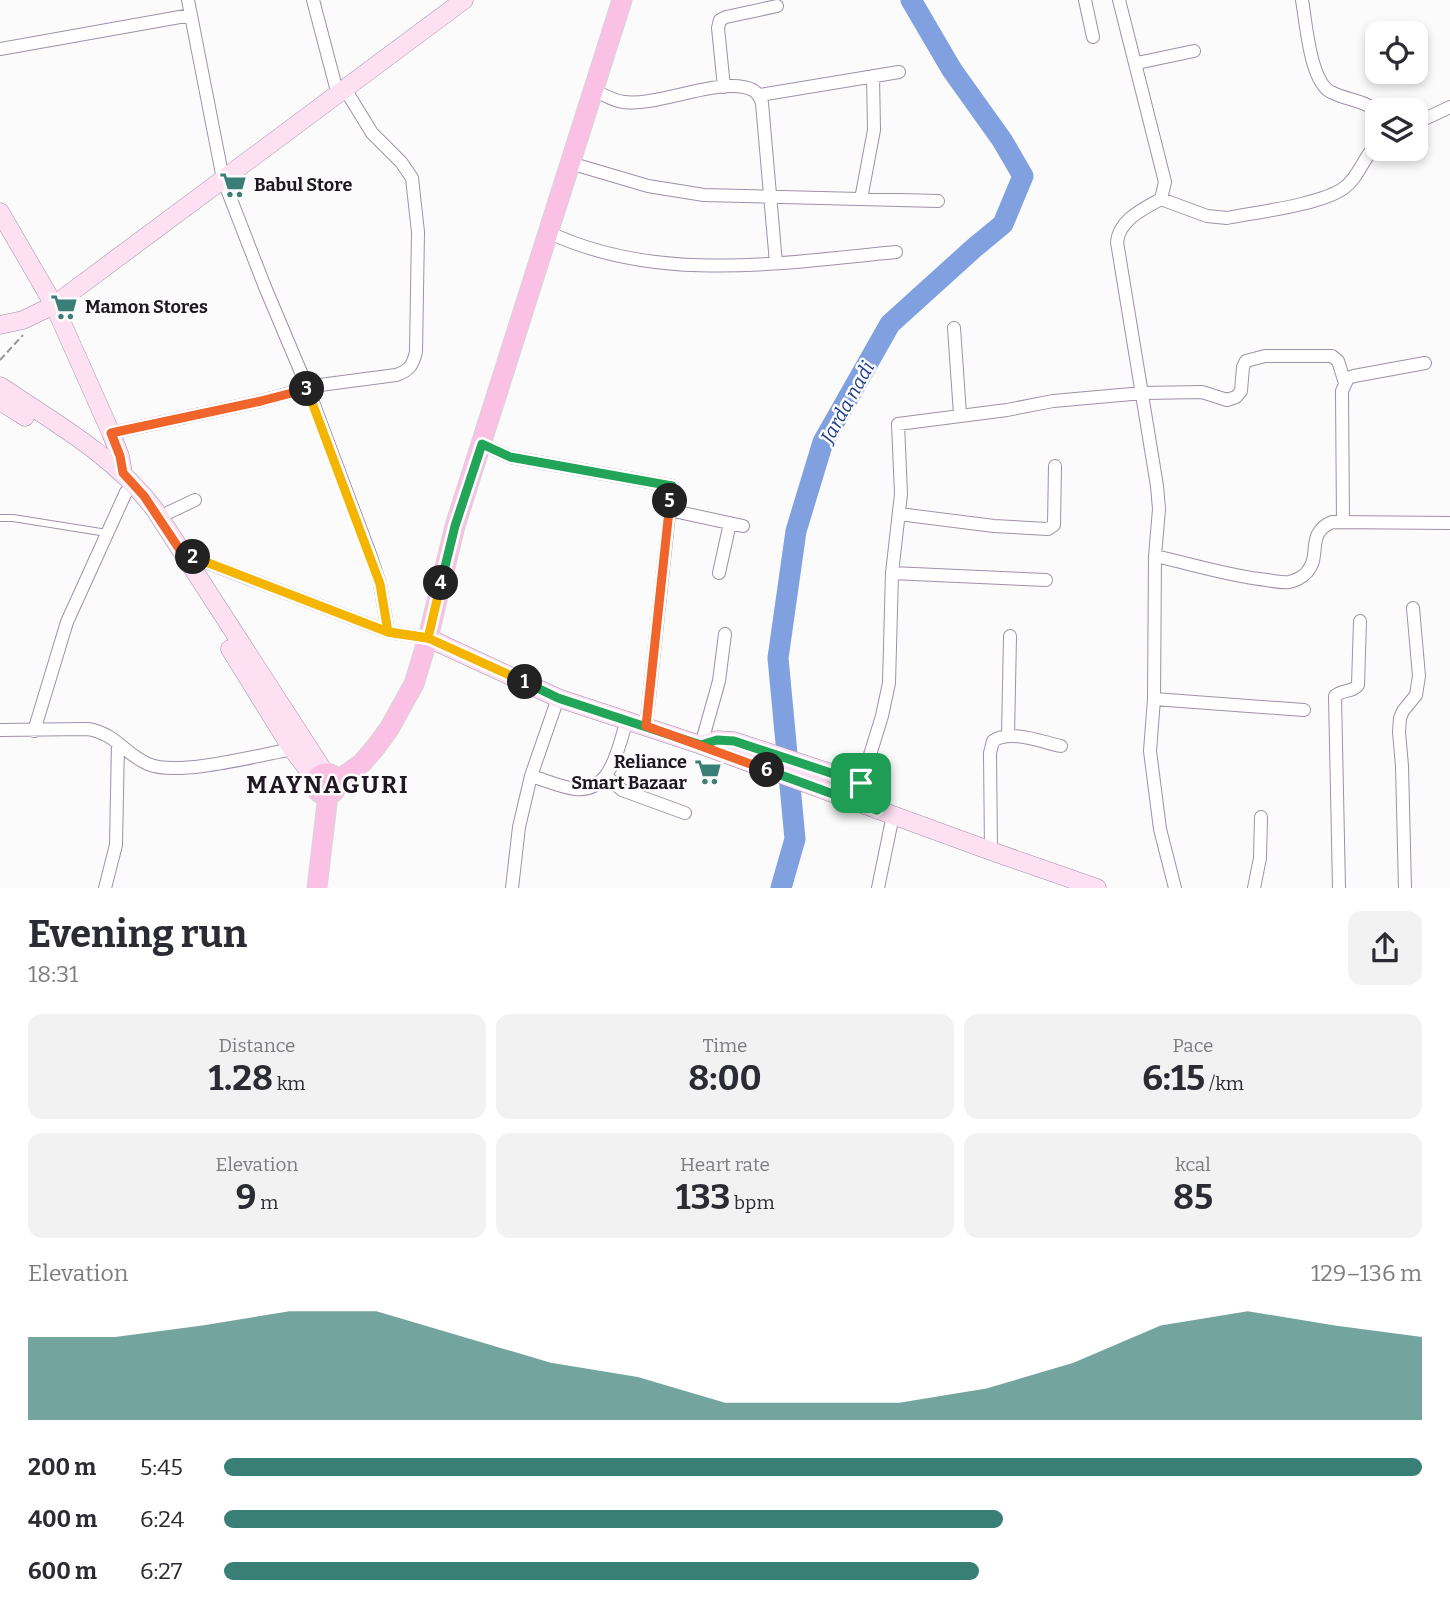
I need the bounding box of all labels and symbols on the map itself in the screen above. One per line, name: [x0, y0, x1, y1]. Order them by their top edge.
supermarket icon: Babul Store: [218, 170, 248, 200]
place label: Babul Store: [254, 174, 352, 196]
supermarket icon: Mamon Stores: [49, 292, 79, 322]
place label: Mamon Stores: [85, 296, 208, 318]
water label: Jarda nadi: [815, 357, 879, 449]
pin: 3: [290, 372, 324, 406]
pin: 5: [652, 484, 688, 518]
pin: 2: [176, 540, 210, 574]
pin: 4: [424, 566, 458, 600]
pin: 1: [508, 664, 542, 700]
place label: Reliance Smart Bazaar: [571, 751, 688, 794]
pin: 6: [750, 752, 784, 788]
pin: [831, 753, 891, 813]
supermarket icon: Reliance Smart Bazaar: [693, 757, 723, 787]
district label: MAYNAGURI: [246, 771, 410, 799]

